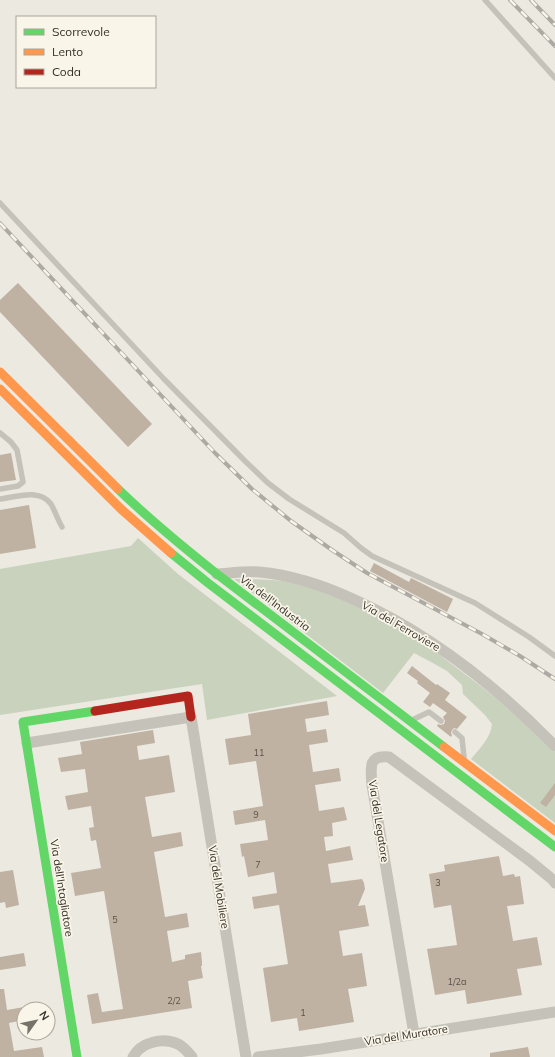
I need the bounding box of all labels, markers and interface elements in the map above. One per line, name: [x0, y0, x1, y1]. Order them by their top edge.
legend: [16, 16, 156, 88]
text: Scorrevole: [52, 24, 110, 39]
text: Lento: [52, 44, 83, 59]
text: Coda: [52, 64, 81, 79]
street label: Via dell'Industria: [237, 572, 313, 634]
street label: Via del Ferroviere: [359, 598, 443, 654]
house number: 11: [254, 747, 264, 758]
street label: Via del Legatore: [366, 779, 392, 863]
house number: 9: [253, 809, 259, 820]
street label: Via dell'Intagliatore: [47, 838, 77, 938]
street label: Via del Mobiliere: [206, 844, 232, 930]
house number: 7: [255, 859, 261, 870]
house number: 3: [435, 877, 441, 888]
house number: 5: [112, 914, 118, 925]
house number: 1/2a: [448, 976, 466, 987]
house number: 2/2: [167, 995, 181, 1006]
north arrow: [16, 1001, 56, 1041]
house number: 1: [300, 1007, 306, 1018]
text: N: [36, 1008, 53, 1023]
street label: Via del Muratore: [363, 1022, 449, 1048]

